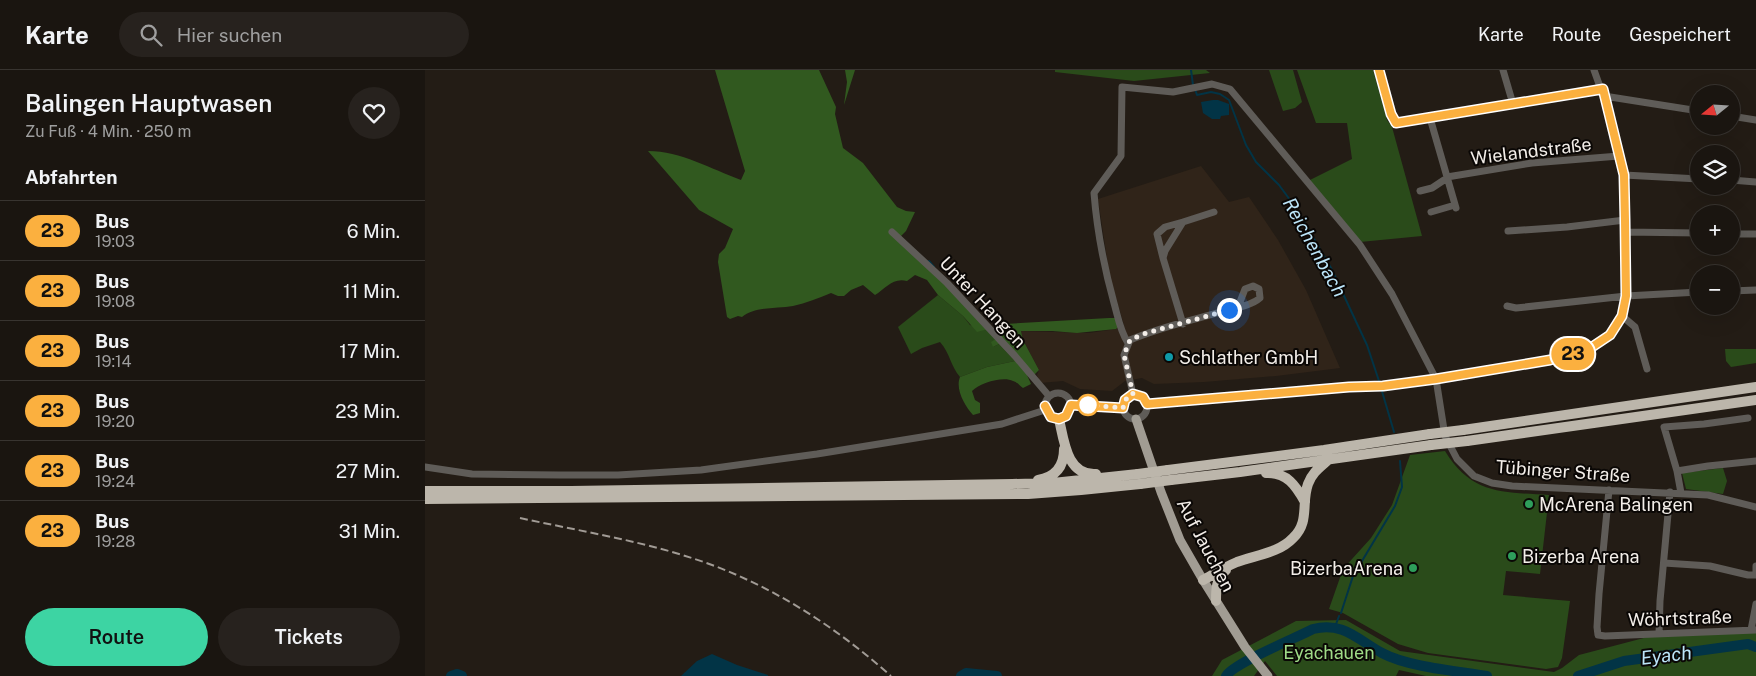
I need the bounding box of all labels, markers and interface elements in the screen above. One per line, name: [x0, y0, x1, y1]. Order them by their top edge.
search box: [119, 12, 469, 57]
text: Karte: [25, 21, 89, 49]
icon: search: [137, 21, 165, 49]
text: Hier suchen: [177, 24, 282, 46]
text: Karte: [1478, 24, 1524, 45]
text: Route: [1552, 24, 1601, 45]
text: Gespeichert: [1629, 24, 1731, 45]
north arrow: [1690, 85, 1740, 135]
map controls: [1690, 85, 1740, 315]
button: heart: [348, 87, 400, 139]
text: Balingen Hauptwasen: [25, 89, 272, 117]
text: Zu Fuß · 4 Min. · 250 m: [25, 122, 191, 141]
street label: Wielandstraße: [1469, 133, 1593, 169]
button: layers: [1690, 145, 1740, 195]
text: Abfahrten: [25, 166, 117, 188]
water label: Reichenbach: [1279, 194, 1351, 300]
button: +: [1690, 205, 1740, 255]
text: Bus: [95, 210, 129, 232]
text: 23: [41, 220, 64, 241]
text: 6 Min.: [347, 220, 400, 242]
text: 19:03: [95, 232, 135, 251]
street label: Unter Hangen: [936, 252, 1030, 352]
button: −: [1690, 265, 1740, 315]
text: Bus: [95, 270, 129, 292]
text: 23: [41, 280, 64, 301]
text: 11 Min.: [343, 280, 400, 302]
text: 19:08: [95, 292, 135, 311]
your location: [1217, 298, 1242, 323]
text: Bus: [95, 330, 129, 352]
line badge: 23: [1551, 338, 1595, 370]
text: 23: [41, 340, 64, 361]
text: 17 Min.: [339, 340, 400, 362]
text: 23: [1561, 343, 1585, 364]
place label: Schlather GmbH: [1179, 347, 1318, 368]
marker: Schlather GmbH: [1163, 351, 1175, 363]
text: 19:14: [95, 352, 132, 371]
text: Bus: [95, 390, 129, 412]
unlabelled marker: [1077, 394, 1099, 416]
text: 23: [41, 400, 64, 421]
text: 23 Min.: [335, 400, 400, 422]
text: 19:20: [95, 412, 135, 431]
text: Bus: [95, 450, 129, 472]
street label: Tübinger Straße: [1495, 456, 1631, 486]
text: 23: [41, 460, 64, 481]
text: 27 Min.: [336, 460, 400, 482]
text: 19:24: [95, 472, 135, 491]
place label: McArena Balingen: [1539, 494, 1693, 515]
street label: Auf Jauchen: [1173, 495, 1239, 595]
marker: McArena Balingen: [1523, 498, 1535, 510]
text: Bus: [95, 510, 129, 532]
text: 23: [41, 520, 64, 541]
text: 31 Min.: [339, 520, 400, 542]
text: 19:28: [95, 532, 135, 551]
place label: Bizerba Arena: [1522, 546, 1639, 567]
marker: Bizerba Arena: [1506, 550, 1518, 562]
place label: BizerbaArena: [1290, 558, 1403, 579]
marker: BizerbaArena: [1407, 562, 1419, 574]
street label: Wöhrtstraße: [1628, 606, 1732, 630]
button: Route: [25, 608, 208, 666]
button: Tickets: [218, 608, 400, 666]
water label: Eyach: [1639, 641, 1693, 669]
park label: Eyachauen: [1283, 642, 1375, 663]

